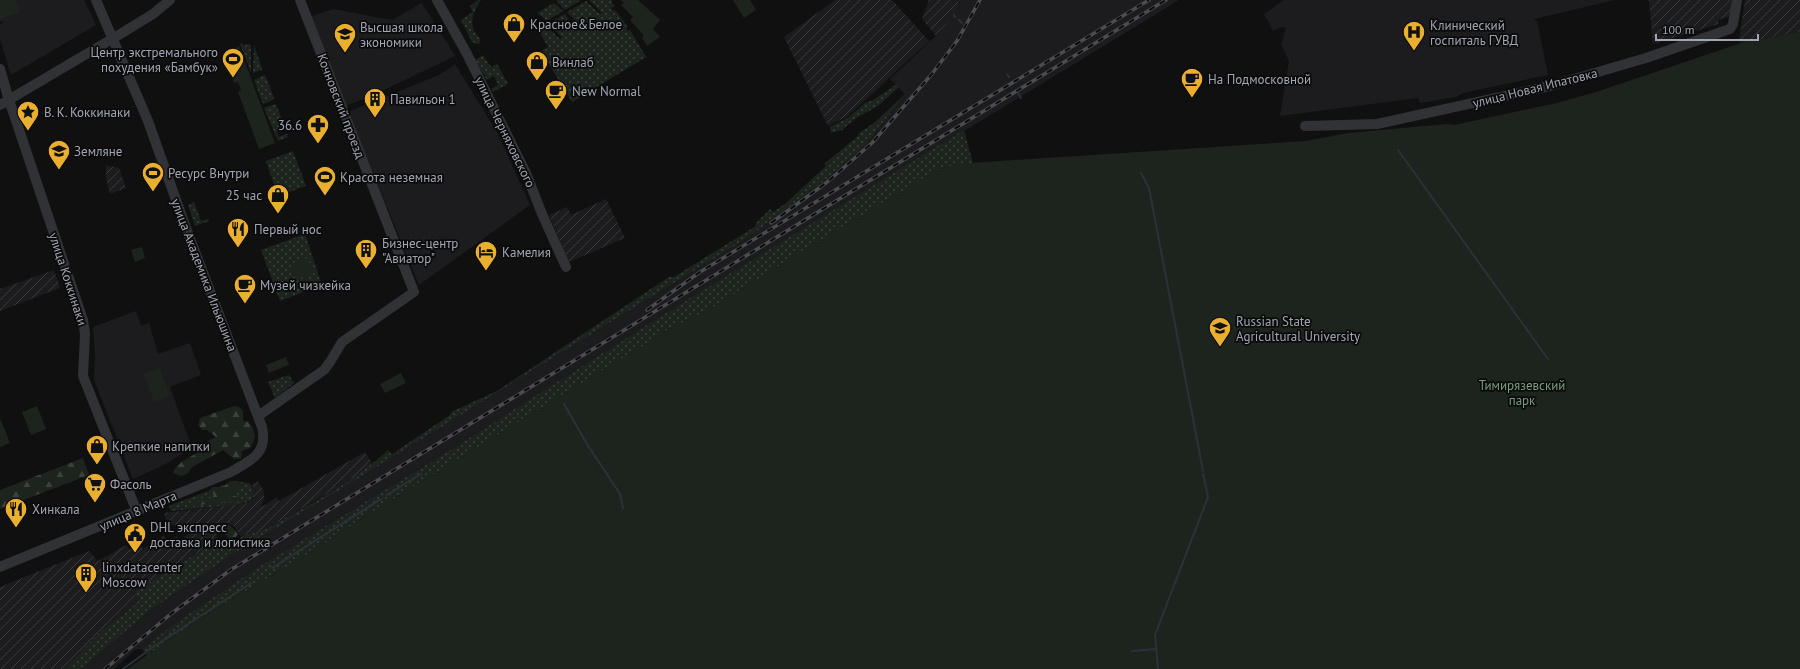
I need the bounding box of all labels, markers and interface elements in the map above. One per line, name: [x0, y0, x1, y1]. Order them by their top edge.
shop icon: Красное&Белое: [501, 11, 527, 44]
place label: Красное&Белое: [530, 16, 622, 33]
scale bar: [1656, 16, 1758, 42]
place label: Клинический госпиталь ГУВД: [1430, 17, 1519, 49]
place label: Высшая школа экономики: [360, 19, 443, 51]
hospital icon: Клинический госпиталь ГУВД: [1401, 19, 1427, 52]
school or university icon: Высшая школа экономики: [332, 21, 358, 54]
text: 100 m: [1662, 22, 1695, 37]
place label: Центр экстремального похудения «Бамбук»: [91, 44, 218, 76]
sports icon: Центр экстремального похудения «Бамбук»: [220, 46, 246, 79]
shop icon: Винлаб: [524, 49, 550, 82]
street label: Кочновский проезд: [313, 51, 369, 161]
place label: Винлаб: [552, 54, 594, 71]
street label: улица Новая Ипатовка: [1471, 64, 1599, 112]
cafe icon: На Подмосковной: [1179, 66, 1205, 99]
place label: На Подмосковной: [1208, 71, 1311, 88]
street label: улица Черняховского: [471, 74, 539, 190]
cafe icon: New Normal: [543, 78, 569, 111]
place label: New Normal: [572, 83, 641, 100]
building icon: Павильон 1: [362, 86, 388, 119]
place label: Павильон 1: [390, 91, 456, 108]
place icon: В. К. Коккинаки: [15, 99, 41, 132]
place label: В. К. Коккинаки: [44, 104, 130, 121]
pharmacy icon: 36.6: [305, 112, 331, 145]
place label: 36.6: [278, 117, 302, 134]
school or university icon: Земляне: [46, 138, 72, 171]
place label: Земляне: [74, 143, 122, 160]
sports icon: Ресурс Внутри: [140, 160, 166, 193]
sports icon: Красота неземная: [312, 164, 338, 197]
place label: Ресурс Внутри: [168, 165, 249, 182]
place label: Красота неземная: [340, 169, 443, 186]
shop icon: 25 час: [265, 182, 291, 215]
place label: 25 час: [226, 187, 262, 204]
street label: улица Академика Ильюшина: [167, 196, 241, 354]
restaurant icon: Первый нос: [225, 216, 251, 249]
place label: Первый нос: [254, 221, 322, 238]
street label: улица Коккинаки: [45, 230, 91, 328]
place label: Бизнес-центр "Авиатор": [382, 235, 458, 267]
building icon: Бизнес-центр "Авиатор": [353, 237, 379, 270]
hotel icon: Камелия: [473, 239, 499, 272]
place label: Камелия: [502, 244, 551, 261]
cafe icon: Музей чизкейка: [232, 272, 258, 305]
place label: Музей чизкейка: [260, 277, 351, 294]
place label: Russian State Agricultural University: [1236, 313, 1360, 345]
school or university icon: Russian State Agricultural University: [1207, 315, 1233, 348]
park label: Тимирязевский парк: [1479, 377, 1565, 409]
shop icon: Крепкие напитки: [84, 433, 110, 466]
place label: Крепкие напитки: [112, 438, 210, 455]
supermarket icon: Фасоль: [82, 471, 108, 504]
place label: Фасоль: [110, 476, 152, 493]
street label: улица 8 Марта: [97, 487, 179, 535]
restaurant icon: Хинкала: [3, 496, 29, 529]
place label: Хинкала: [32, 501, 80, 518]
place label: DHL экспресс доставка и логистика: [150, 519, 270, 551]
public building icon: DHL экспресс доставка и логистика: [122, 521, 148, 554]
place label: linxdatacenter Moscow: [102, 559, 183, 591]
building icon: linxdatacenter Moscow: [73, 561, 99, 594]

